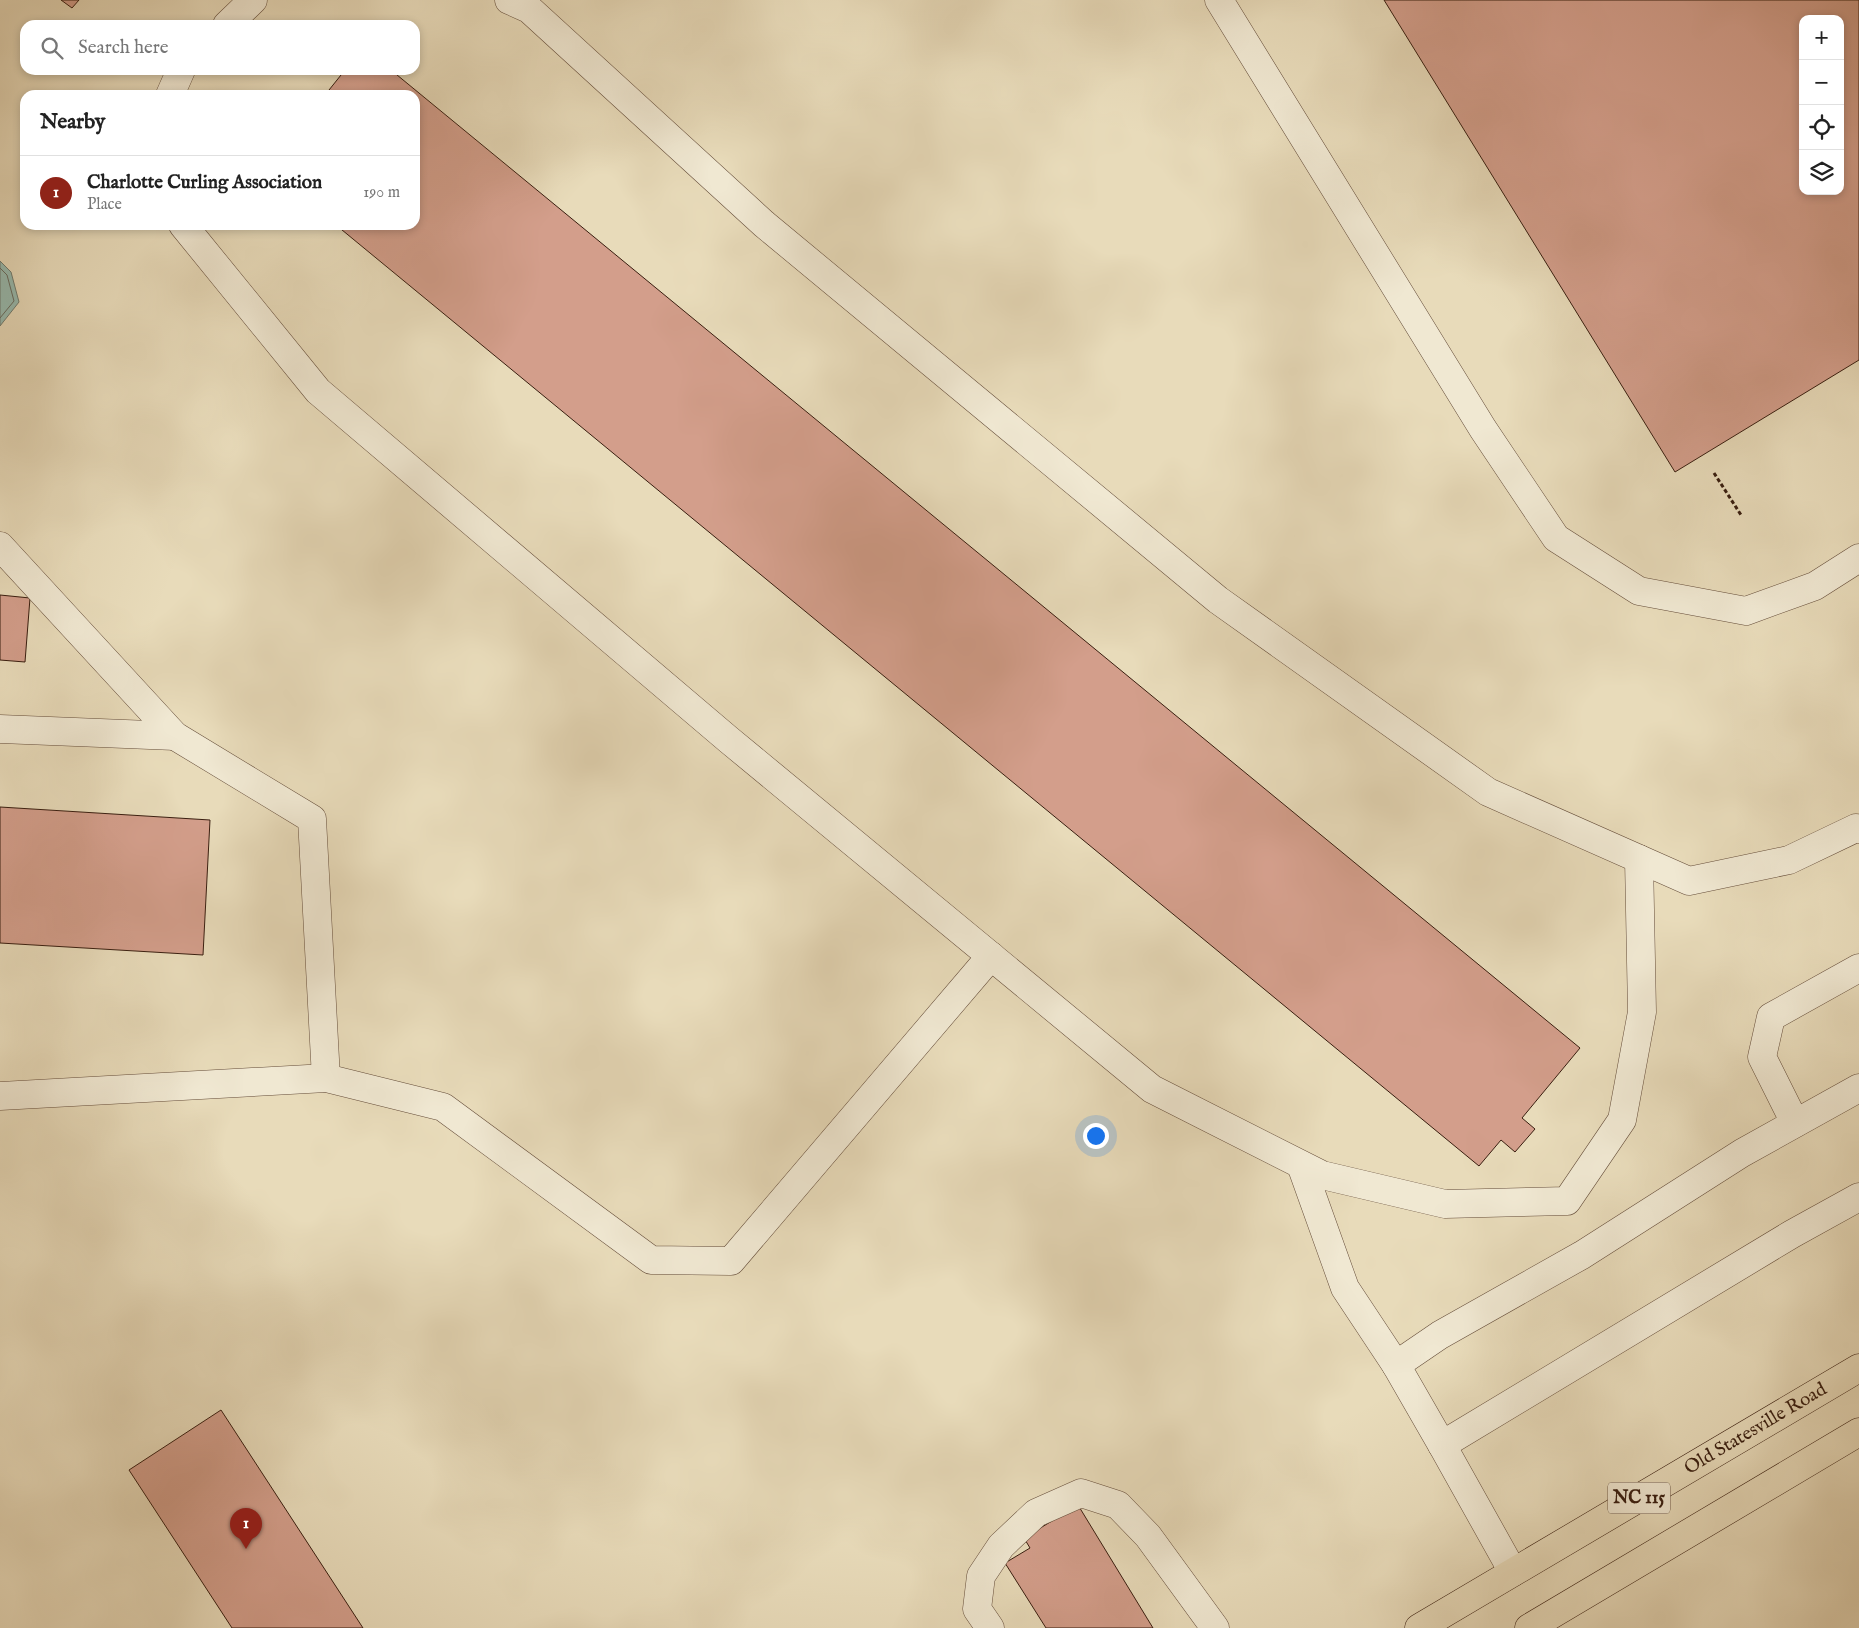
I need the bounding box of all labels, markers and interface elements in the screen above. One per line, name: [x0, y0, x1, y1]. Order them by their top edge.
map controls: [1799, 15, 1844, 195]
button: +: [1799, 15, 1844, 60]
search box: [20, 20, 420, 75]
icon: search: [38, 34, 66, 62]
text: Search here: [78, 36, 169, 60]
button: −: [1799, 60, 1844, 105]
button: locate: [1799, 105, 1844, 150]
text: Nearby: [40, 109, 105, 136]
button: layers: [1799, 150, 1844, 195]
text: Charlotte Curling Association: [87, 171, 322, 195]
text: 1: [53, 183, 59, 203]
text: 190 m: [363, 183, 400, 203]
text: Place: [87, 195, 122, 215]
your location: [1083, 1123, 1109, 1149]
street label: Old Statesville Road: [1680, 1377, 1832, 1480]
road number: NC 115: [1608, 1482, 1670, 1514]
pin: 1: [230, 1508, 262, 1549]

